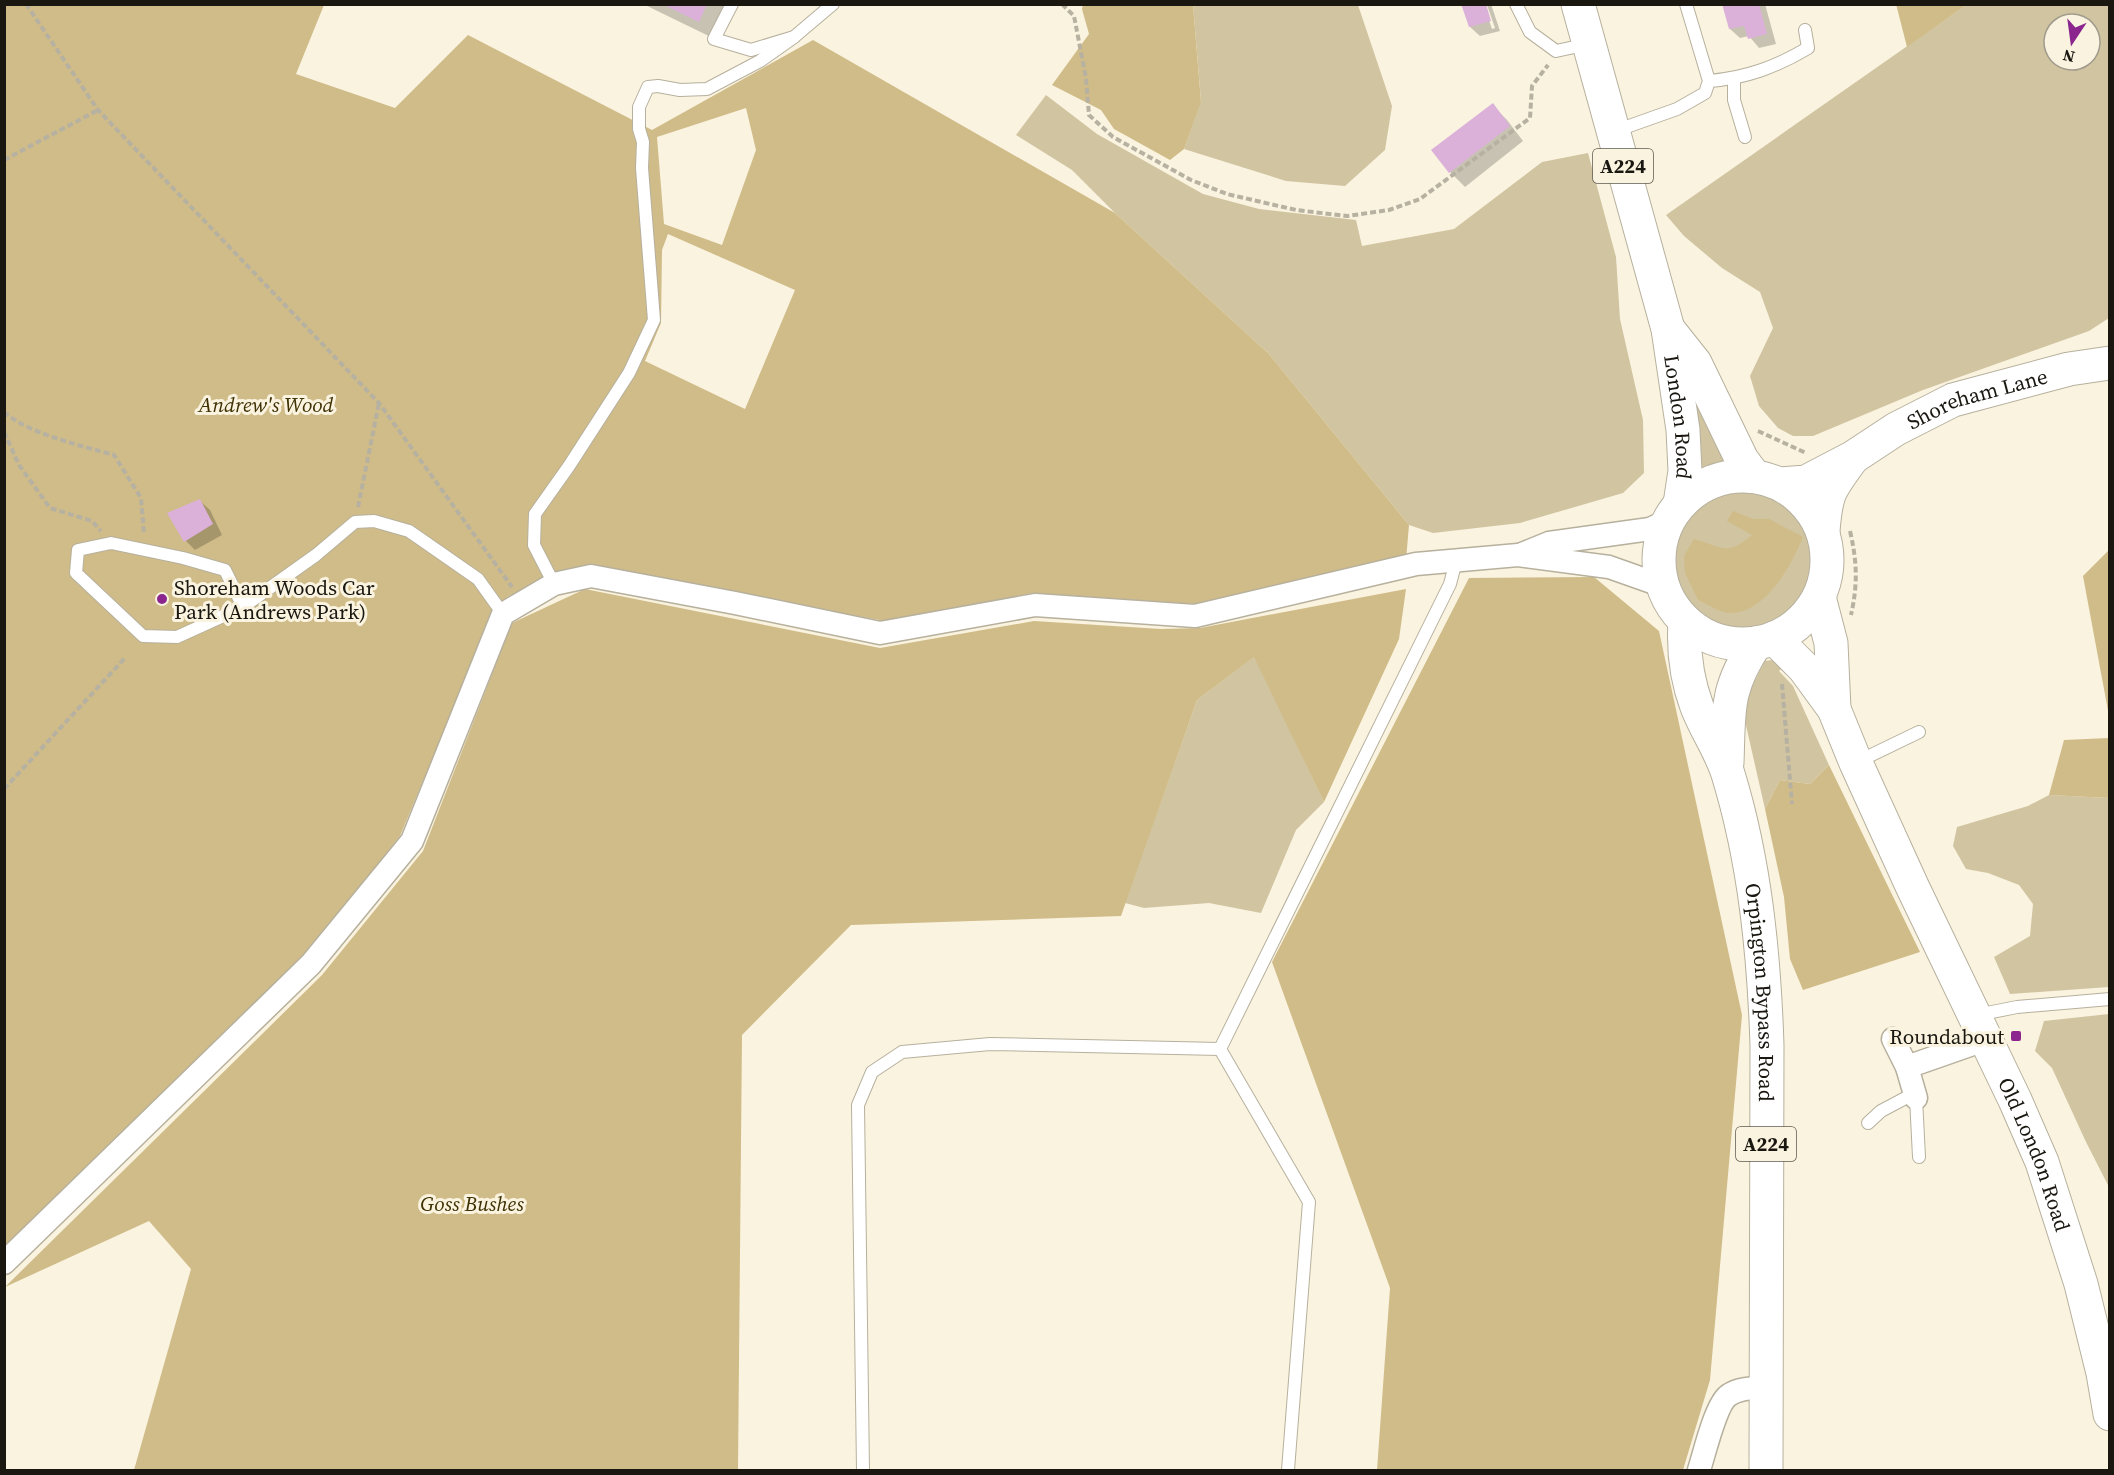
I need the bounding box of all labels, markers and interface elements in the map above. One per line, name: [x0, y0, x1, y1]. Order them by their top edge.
north arrow: [2042, 12, 2102, 72]
text: N: [2060, 45, 2077, 69]
road number: A224: [1593, 149, 1653, 183]
street label: London Road: [1657, 353, 1700, 482]
street label: Shoreham Lane: [1902, 361, 2051, 436]
park label: Andrew's Wood: [198, 390, 333, 419]
place label: Shoreham Woods Car Park (Andrews Park): [174, 573, 375, 626]
marker: Shoreham Woods Car Park (Andrews Park): [155, 592, 169, 606]
street label: Orpington Bypass Road: [1739, 881, 1782, 1102]
place label: Roundabout: [1889, 1022, 2004, 1051]
marker: Roundabout: [2009, 1029, 2023, 1043]
street label: Old London Road: [1992, 1072, 2078, 1235]
road number: A224: [1736, 1127, 1796, 1161]
park label: Goss Bushes: [420, 1189, 524, 1218]

